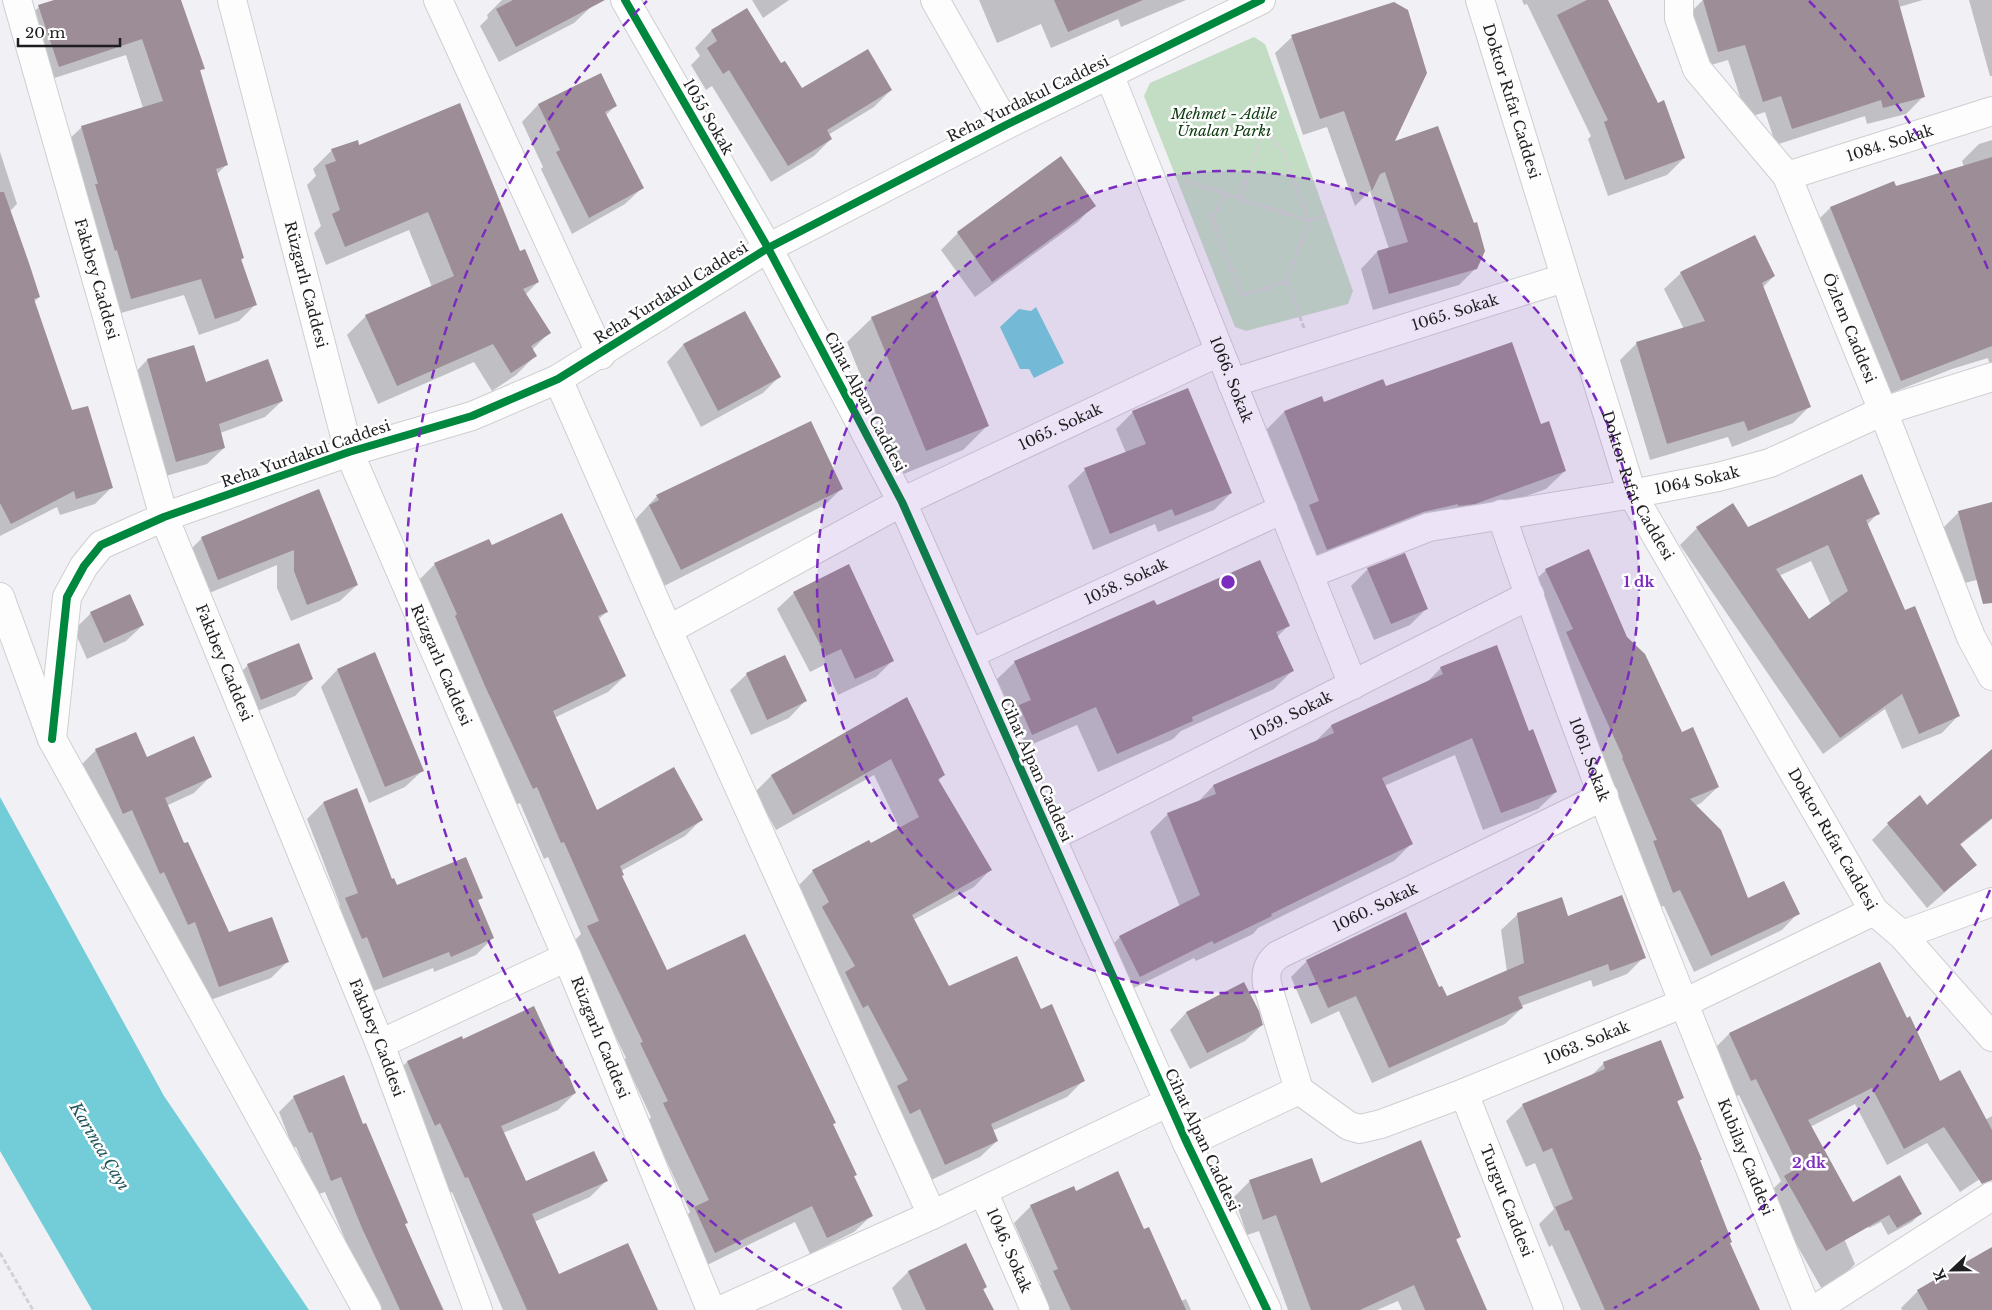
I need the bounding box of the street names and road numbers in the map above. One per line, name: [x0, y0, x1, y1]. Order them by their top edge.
street label: Doktor Rıfat Caddesi: [1479, 21, 1544, 181]
street label: Reha Yurdakul Caddesi: [944, 51, 1112, 146]
street label: 1055 Sokak: [679, 75, 738, 159]
street label: 1084. Sokak: [1844, 120, 1936, 166]
street label: Fakıbey Caddesi: [71, 216, 123, 342]
street label: Rüzgarlı Caddesi: [281, 219, 332, 350]
street label: Reha Yurdakul Caddesi: [590, 237, 751, 348]
street label: Özlem Caddesi: [1818, 270, 1881, 386]
street label: 1065. Sokak: [1409, 289, 1501, 335]
street label: Cihat Alpan Caddesi: [820, 328, 910, 475]
street label: 1066. Sokak: [1206, 333, 1258, 426]
street label: 1065. Sokak: [1015, 398, 1106, 454]
street label: Doktor Rıfat Caddesi: [1598, 408, 1678, 563]
street label: Reha Yurdakul Caddesi: [219, 416, 393, 491]
street label: 1064 Sokak: [1653, 461, 1742, 498]
street label: 1058. Sokak: [1081, 553, 1171, 609]
street label: Fakıbey Caddesi: [192, 601, 257, 724]
street label: Rüzgarlı Caddesi: [407, 601, 476, 728]
street label: 1059. Sokak: [1246, 686, 1336, 744]
street label: Cihat Alpan Caddesi: [996, 695, 1077, 845]
street label: 1061. Sokak: [1565, 715, 1614, 805]
street label: Doktor Rıfat Caddesi: [1784, 764, 1882, 914]
street label: 1060. Sokak: [1330, 878, 1422, 936]
street label: Rüzgarlı Caddesi: [567, 974, 634, 1101]
street label: Fakıbey Caddesi: [345, 976, 409, 1099]
street label: 1063. Sokak: [1541, 1016, 1633, 1068]
street label: Cihat Alpan Caddesi: [1161, 1065, 1244, 1214]
street label: Kubilay Caddesi: [1714, 1096, 1778, 1218]
street label: Turgut Caddesi: [1476, 1142, 1537, 1260]
street label: 1046. Sokak: [983, 1205, 1037, 1296]

